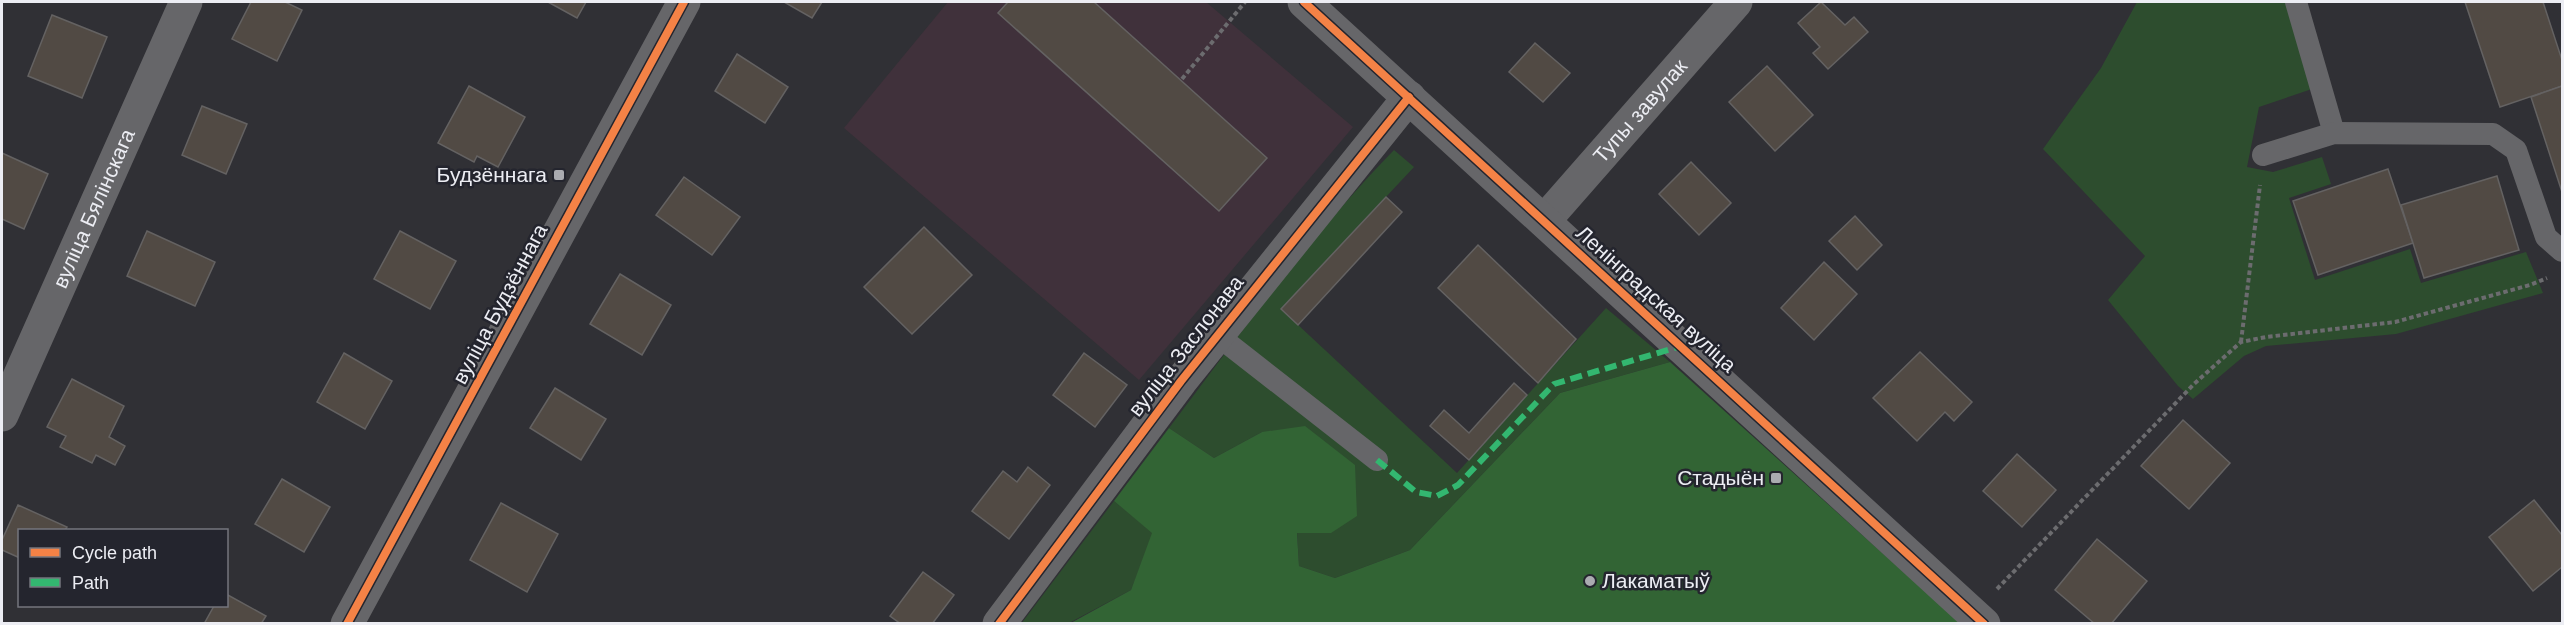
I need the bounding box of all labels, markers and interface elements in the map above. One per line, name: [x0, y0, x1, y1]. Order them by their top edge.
street label: Тупы завулак: [1588, 54, 1692, 167]
street label: вуліца Бялінскага: [48, 125, 139, 291]
place label: Будзённага: [437, 163, 547, 186]
marker: Будзённага: [552, 168, 566, 182]
street label: вуліца Будзённага: [448, 220, 552, 388]
street label: Ленінградская вуліца: [1572, 221, 1741, 377]
street label: вуліца Заслонава: [1124, 271, 1248, 421]
place label: Стадыён: [1677, 466, 1764, 489]
marker: Стадыён: [1769, 471, 1783, 485]
legend: [18, 529, 228, 607]
text: Cycle path: [72, 543, 157, 563]
place label: Лакаматыў: [1602, 569, 1710, 592]
text: Path: [72, 573, 109, 593]
marker: Лакаматыў: [1583, 574, 1597, 588]

